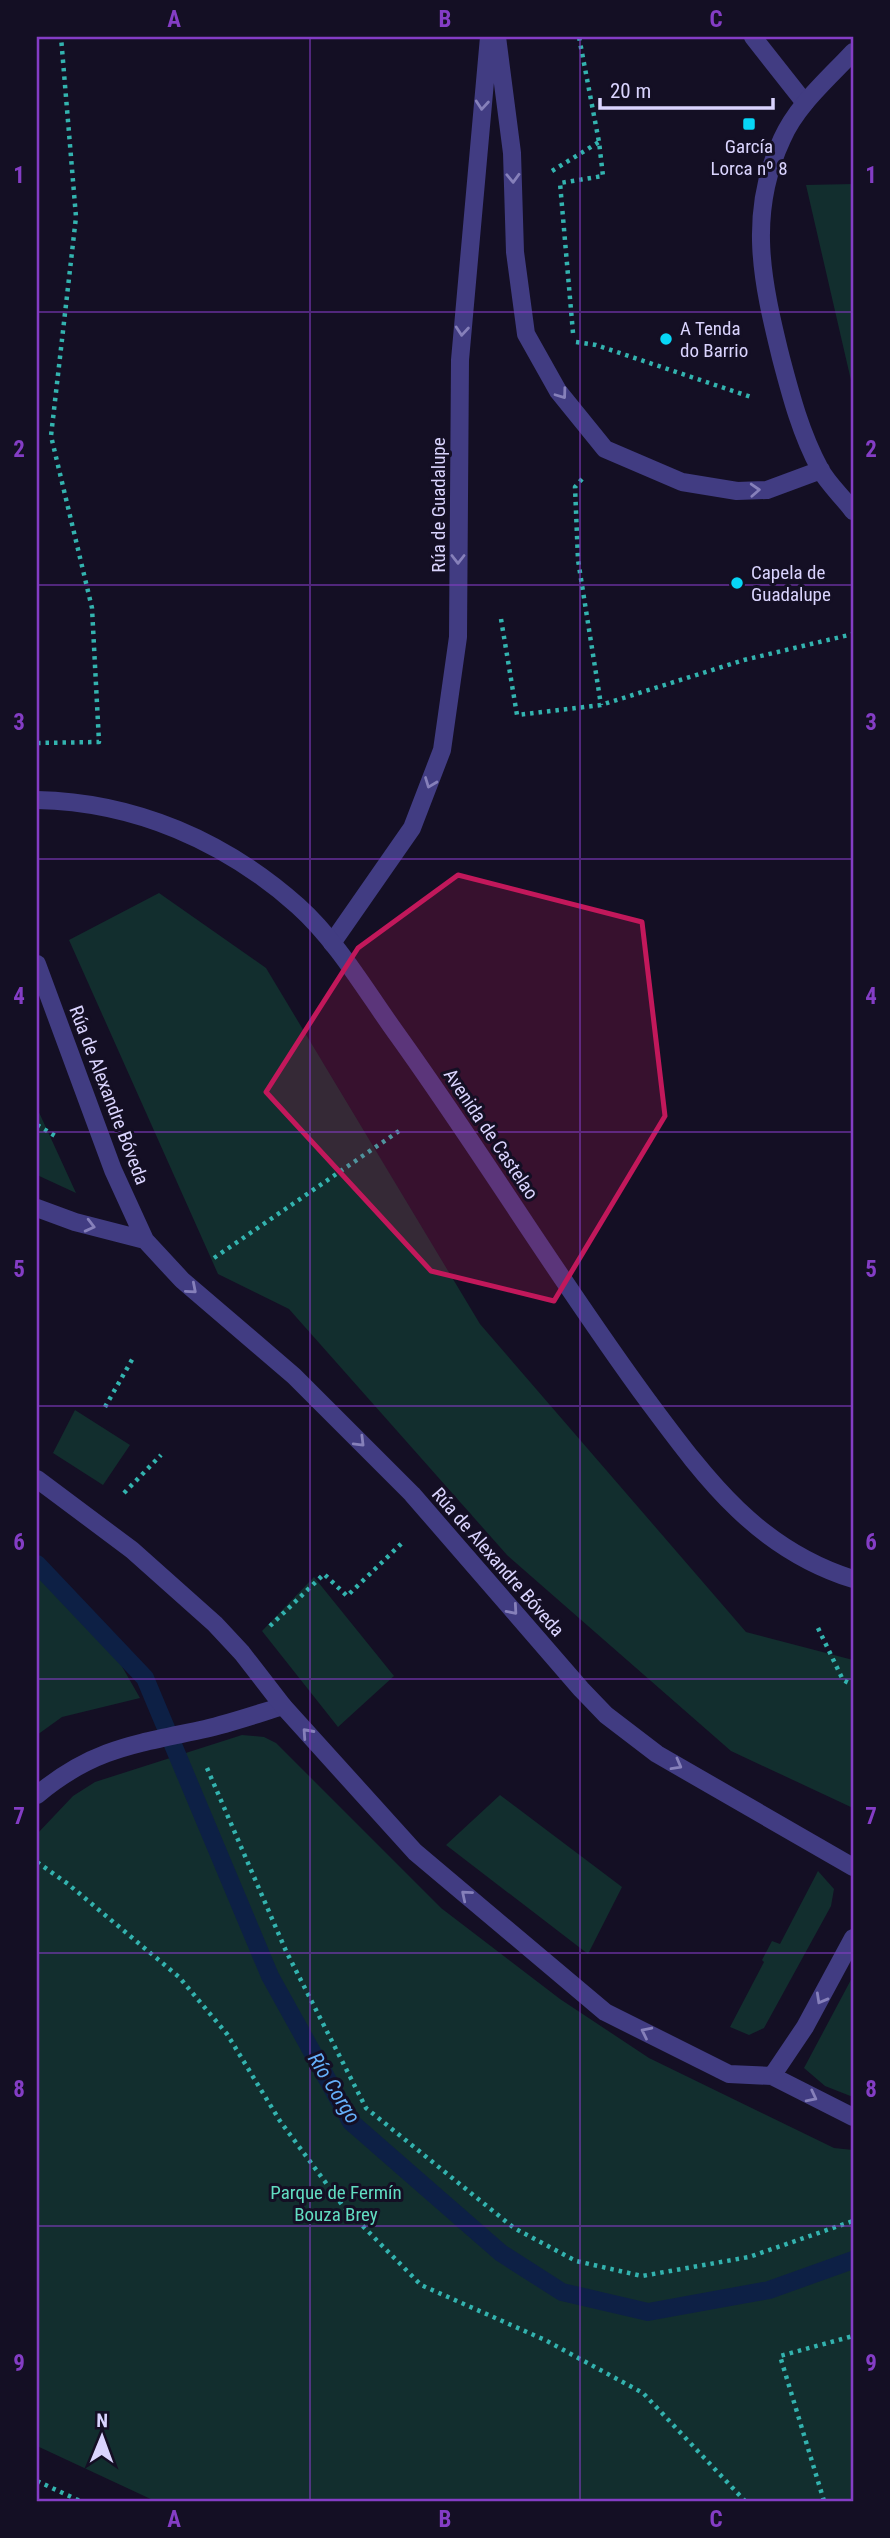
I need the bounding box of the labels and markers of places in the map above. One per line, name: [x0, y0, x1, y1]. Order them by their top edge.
marker: García Lorca nº 8: [741, 116, 757, 132]
place label: García Lorca nº 8: [710, 135, 788, 180]
place label: A Tenda do Barrio: [680, 317, 748, 362]
marker: A Tenda do Barrio: [658, 331, 674, 347]
place label: Capela de Guadalupe: [751, 561, 831, 606]
marker: Capela de Guadalupe: [729, 575, 745, 591]

